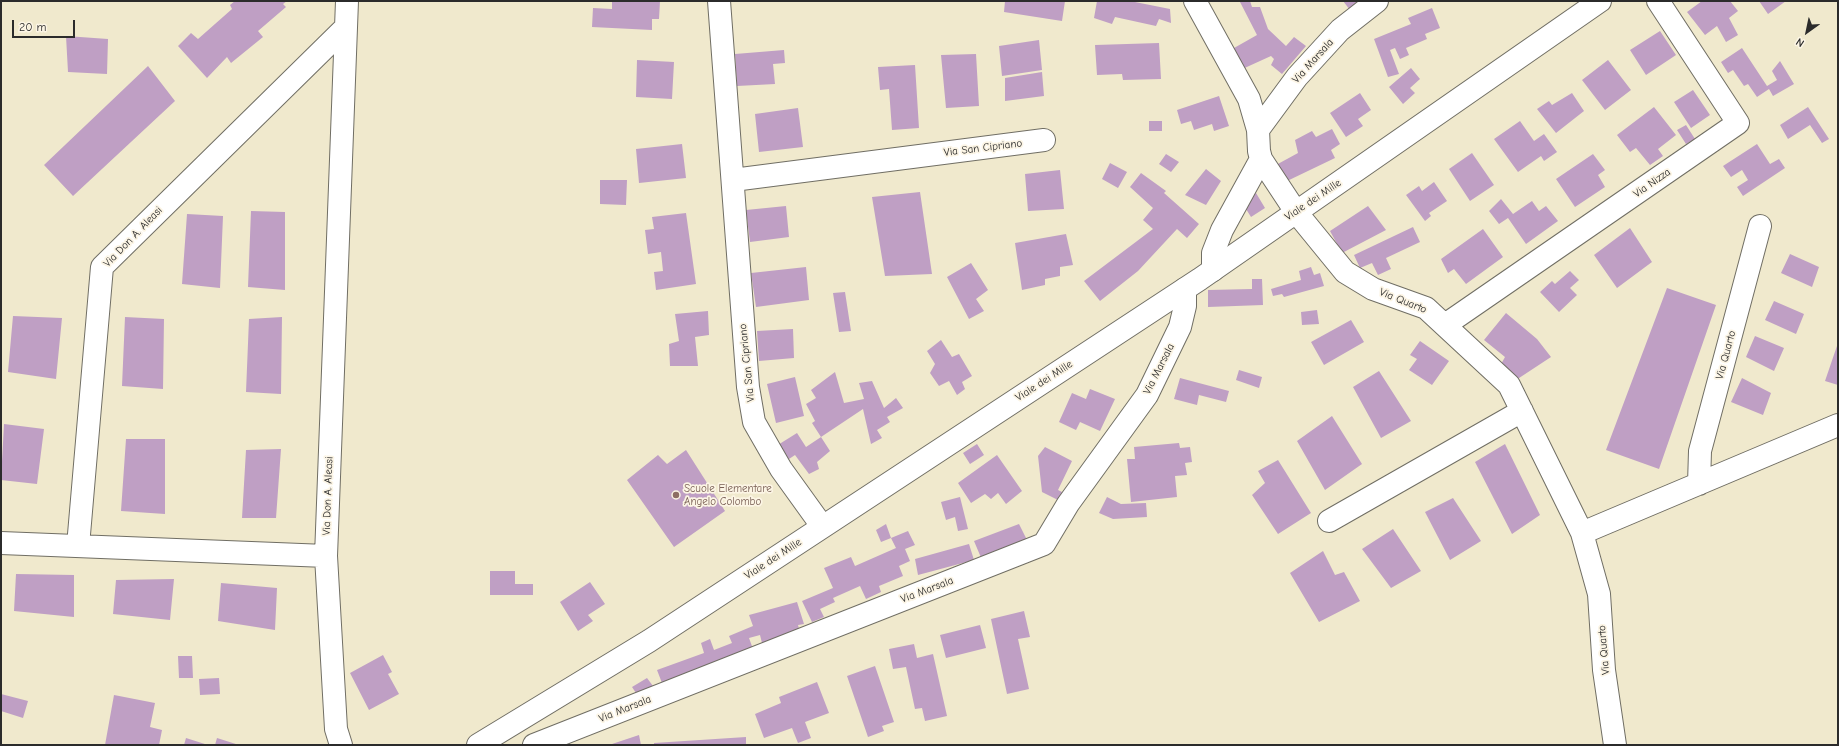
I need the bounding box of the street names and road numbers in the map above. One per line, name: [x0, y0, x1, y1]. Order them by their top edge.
street label: Via Marsala: [1290, 36, 1336, 86]
street label: Via San Cipriano: [943, 137, 1023, 159]
street label: Via Nizza: [1631, 165, 1673, 201]
street label: Viale dei Mille: [1282, 176, 1344, 224]
street label: Via Don A. Aleasi: [101, 204, 165, 270]
street label: Via Quarto: [1377, 286, 1429, 316]
street label: Via San Cipriano: [736, 323, 758, 403]
street label: Via Quarto: [1713, 329, 1739, 381]
street label: Via Marsala: [1141, 341, 1177, 397]
street label: Viale dei Mille: [1013, 358, 1075, 404]
street label: Via Don A. Aleasi: [320, 456, 336, 536]
street label: Viale dei Mille: [742, 536, 804, 582]
street label: Via Marsala: [899, 574, 955, 606]
street label: Via Quarto: [1595, 625, 1613, 675]
street label: Via Marsala: [597, 693, 653, 725]

